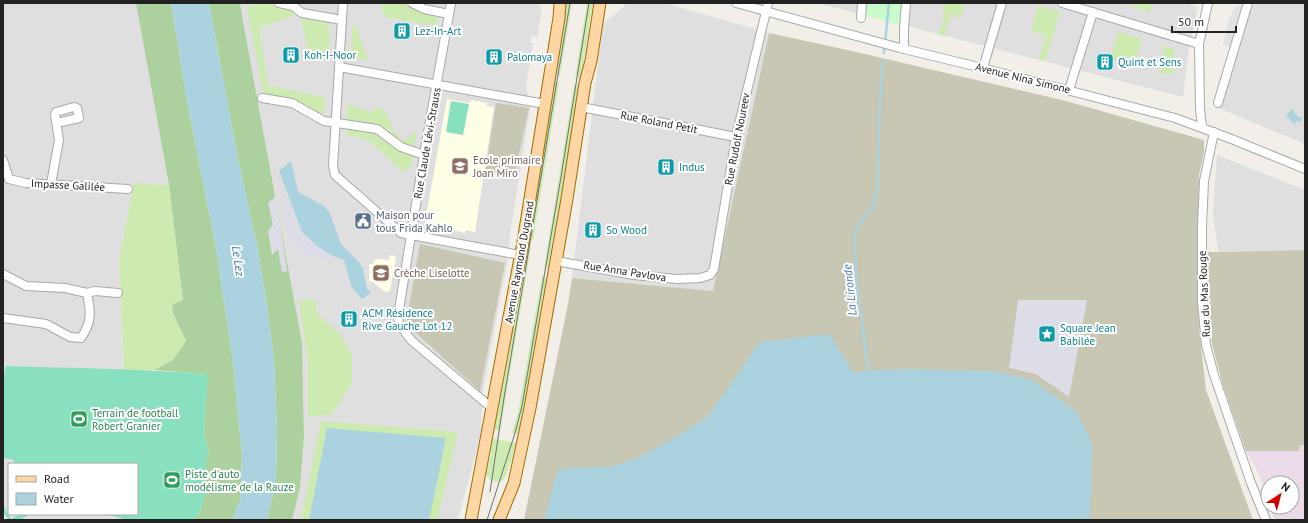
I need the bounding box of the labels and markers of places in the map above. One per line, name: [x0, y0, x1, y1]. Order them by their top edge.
building icon: Lez-In-Art: [392, 21, 412, 41]
place label: Lez-In-Art: [415, 24, 462, 38]
building icon: Koh-I-Noor: [281, 45, 301, 65]
building icon: Palomaya: [484, 47, 504, 67]
place label: Koh-I-Noor: [304, 48, 356, 62]
place label: Palomaya: [507, 50, 552, 64]
building icon: Quint et Sens: [1095, 52, 1115, 72]
place label: Quint et Sens: [1118, 55, 1182, 69]
place label: Ecole primaire Joan Miro: [472, 153, 541, 180]
school or university icon: Ecole primaire Joan Miro: [450, 156, 470, 176]
building icon: Indus: [656, 157, 676, 177]
place label: Indus: [679, 160, 705, 174]
place label: Maison pour tous Frida Kahlo: [376, 208, 453, 235]
public building icon: Maison pour tous Frida Kahlo: [353, 211, 373, 231]
building icon: So Wood: [583, 220, 603, 240]
place label: So Wood: [606, 223, 647, 237]
school or university icon: Crèche Liselotte: [371, 263, 391, 283]
place label: Crèche Liselotte: [394, 266, 470, 280]
place label: ACM Résidence Rive Gauche Lot 12: [362, 306, 452, 333]
building icon: ACM Résidence Rive Gauche Lot 12: [339, 309, 359, 329]
place label: Square Jean Babilée: [1060, 321, 1116, 348]
place icon: Square Jean Babilée: [1037, 324, 1057, 344]
place label: Terrain de football Robert Granier: [92, 406, 179, 433]
sports icon: Terrain de football Robert Granier: [69, 409, 89, 429]
place label: Piste d'auto modélisme de la Rauze: [185, 467, 294, 494]
sports icon: Piste d'auto modélisme de la Rauze: [162, 470, 182, 490]

